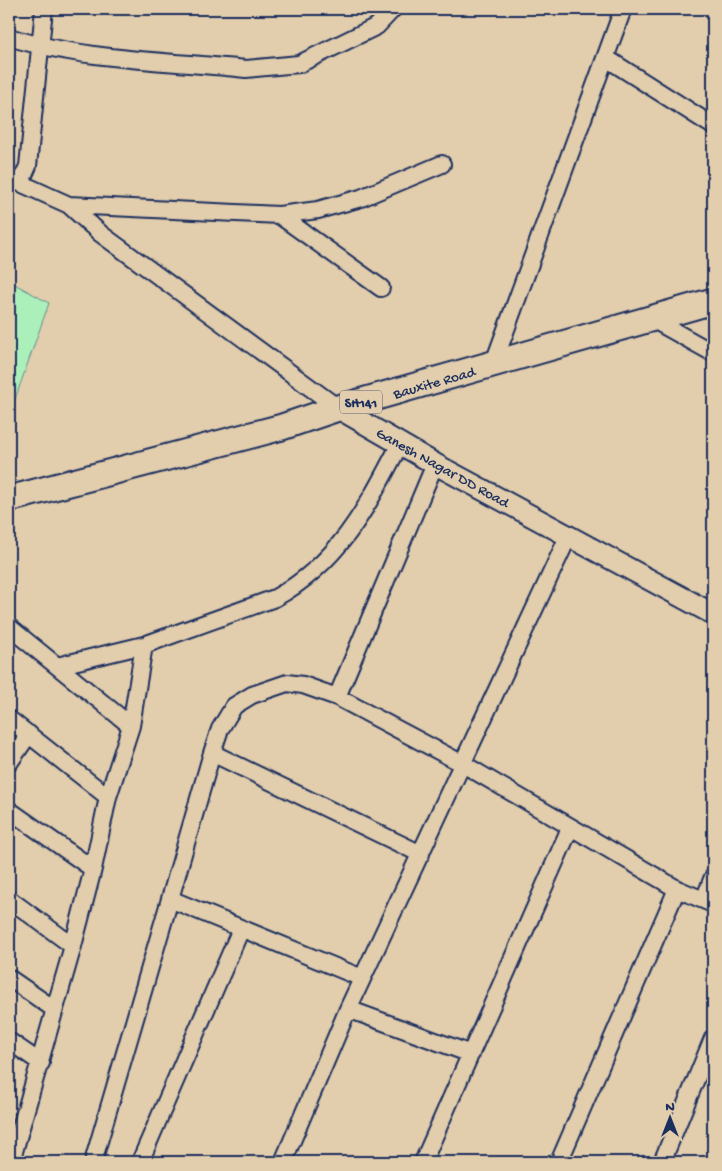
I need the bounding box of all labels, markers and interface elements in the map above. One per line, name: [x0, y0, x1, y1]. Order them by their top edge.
street label: Bauxite Road: [391, 363, 479, 404]
road number: SH141: [340, 391, 382, 414]
street label: Ganesh Nagar DD Road: [372, 425, 513, 513]
north arrow: [644, 1094, 694, 1144]
text: N: [665, 1099, 675, 1116]

